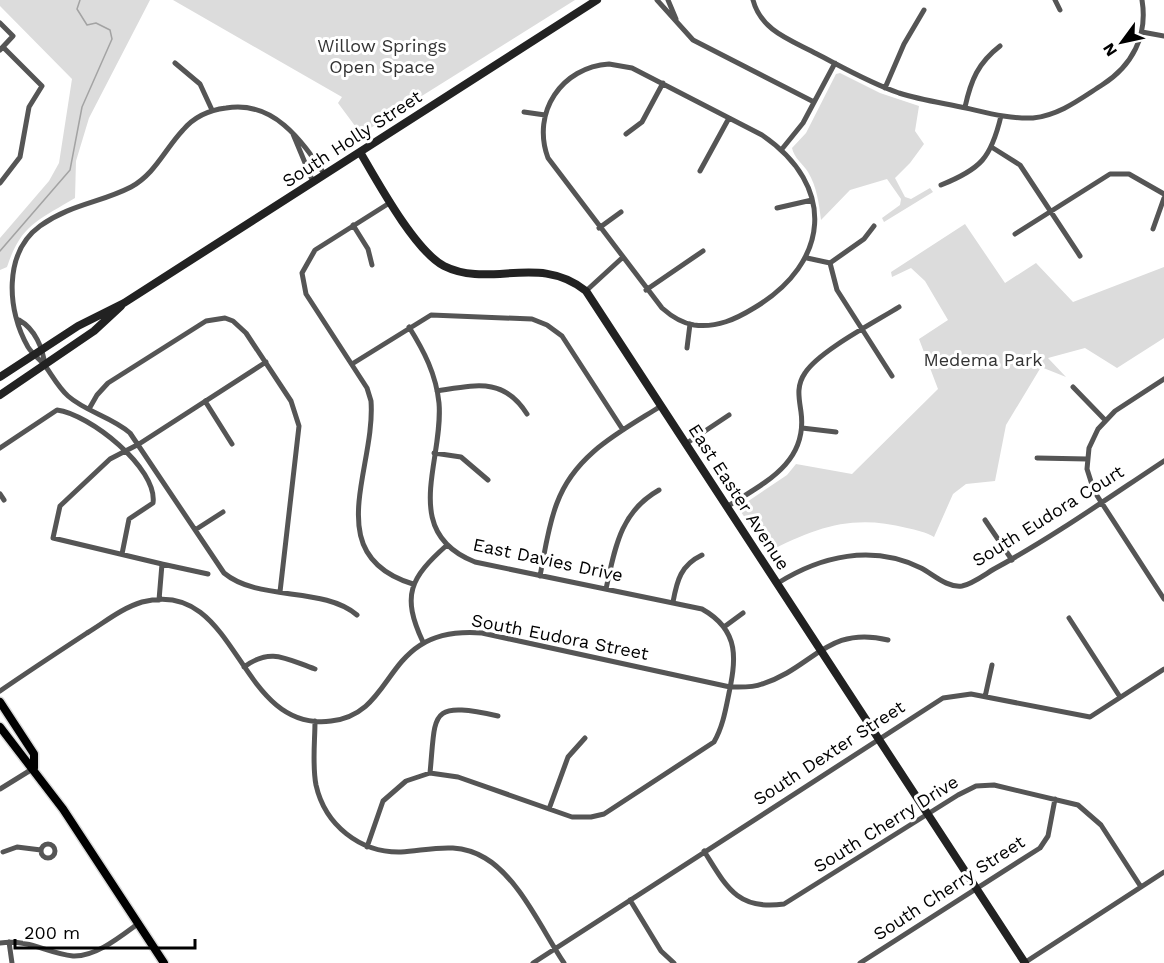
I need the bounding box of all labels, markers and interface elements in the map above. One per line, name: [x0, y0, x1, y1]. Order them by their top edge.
north arrow: [1092, 12, 1152, 72]
park label: Willow Springs Open Space: [317, 35, 447, 77]
text: N: [1099, 40, 1121, 60]
street label: South Holly Street: [278, 85, 426, 191]
park label: Medema Park: [923, 349, 1043, 370]
street label: East Easter Avenue: [684, 420, 795, 574]
street label: South Eudora Court: [968, 460, 1128, 571]
street label: East Davies Drive: [471, 533, 625, 586]
street label: South Eudora Street: [470, 609, 651, 664]
street label: South Dexter Street: [749, 696, 909, 809]
street label: South Cherry Drive: [810, 771, 962, 877]
street label: South Cherry Street: [869, 831, 1029, 944]
scale bar: [15, 912, 195, 950]
text: 200 m: [24, 922, 80, 943]

